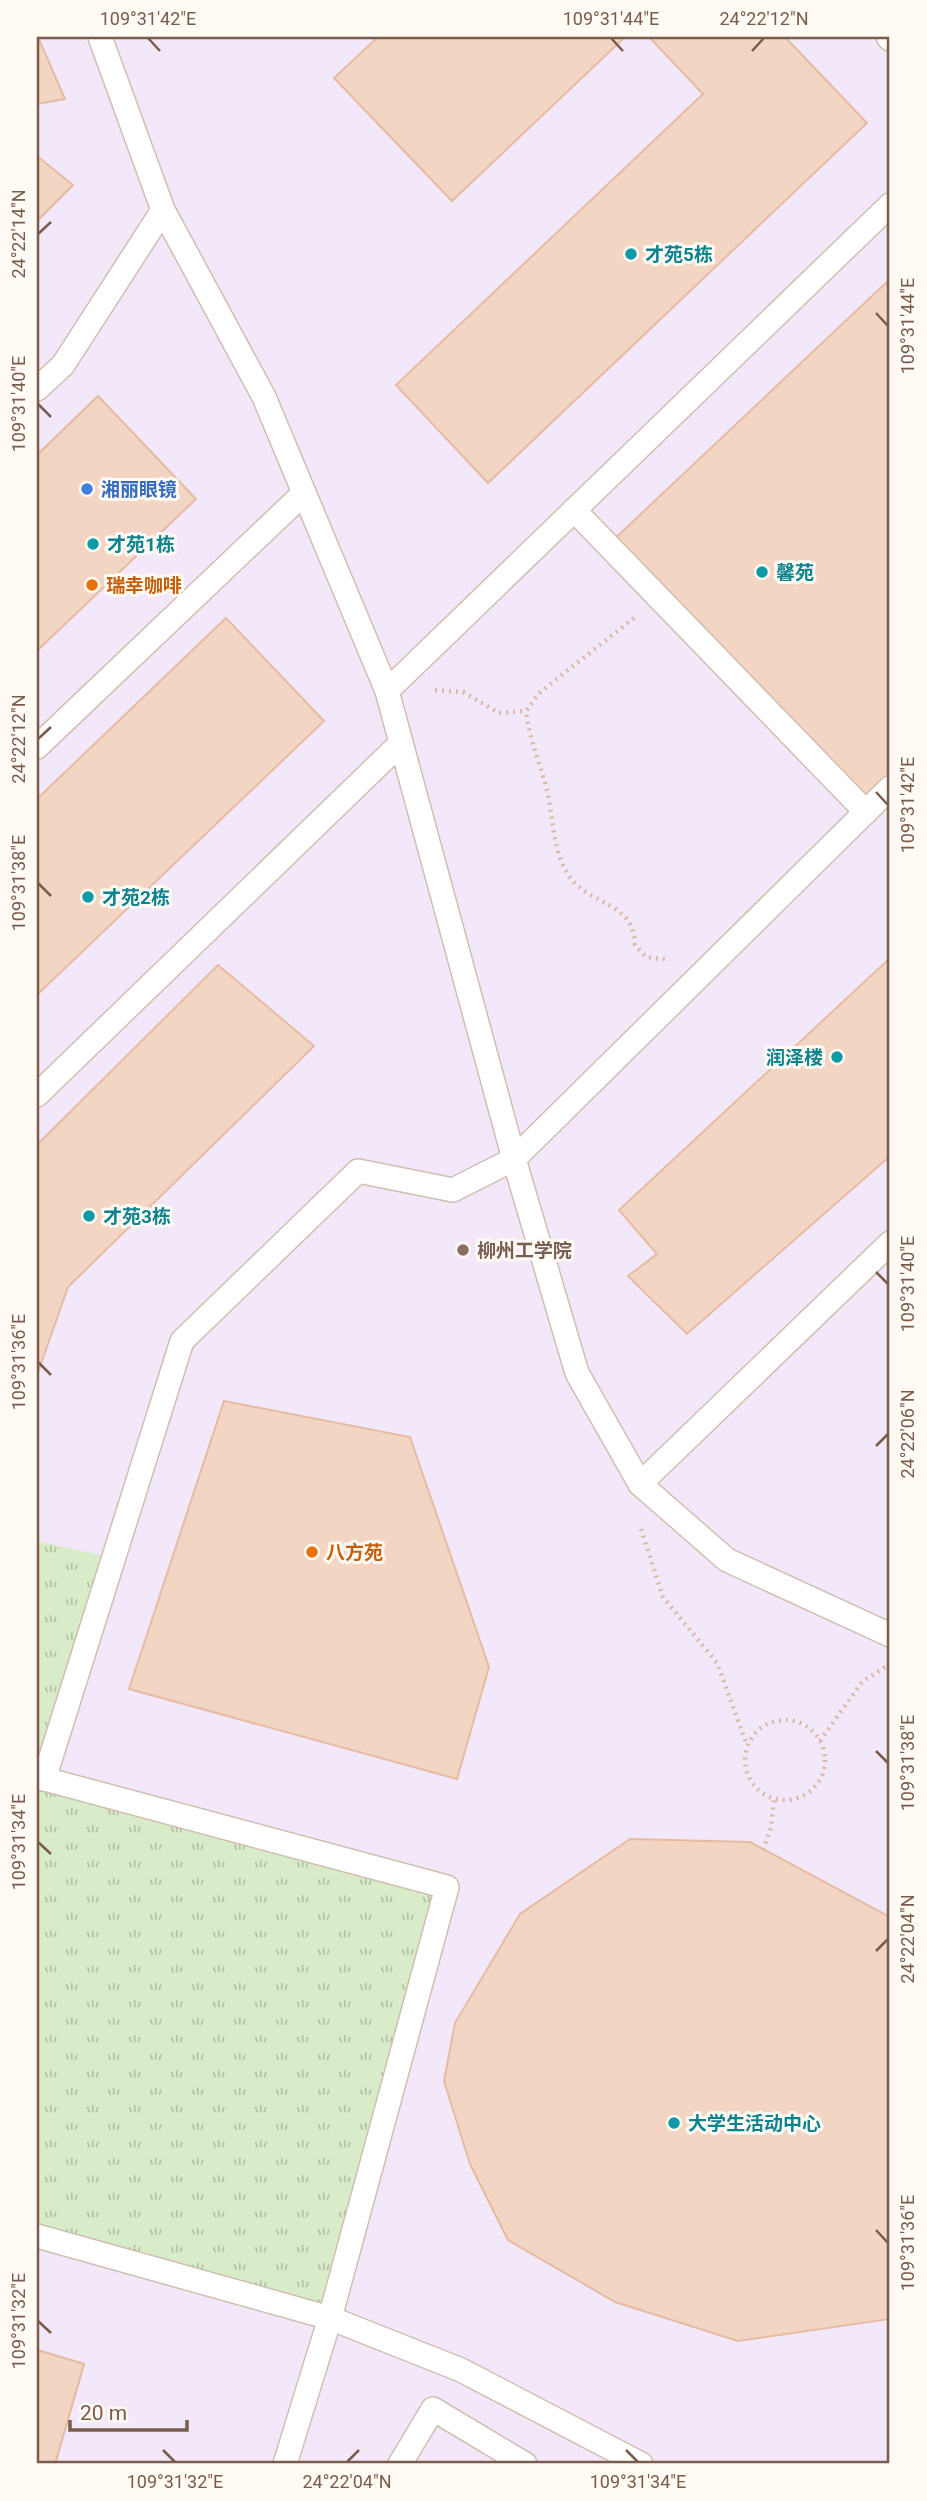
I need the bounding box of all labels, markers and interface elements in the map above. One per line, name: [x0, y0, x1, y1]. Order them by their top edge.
text: 109°31'42"E: [100, 8, 196, 29]
text: 109°31'44"E: [563, 8, 659, 29]
text: 24°22'12"N: [719, 8, 809, 29]
text: 24°22'14"N: [8, 189, 29, 279]
place label: 才苑5栋: [645, 243, 713, 266]
marker: 才苑5栋: [623, 246, 639, 262]
text: 109°31'44"E: [897, 278, 918, 374]
text: 109°31'40"E: [8, 356, 29, 452]
place label: 湘丽眼镜: [101, 478, 177, 501]
marker: 湘丽眼镜: [79, 481, 95, 497]
place label: 才苑1栋: [107, 533, 175, 556]
marker: 才苑1栋: [85, 536, 101, 552]
place label: 馨苑: [776, 561, 814, 584]
marker: 馨苑: [754, 564, 770, 580]
place label: 瑞幸咖啡: [106, 574, 182, 597]
marker: 瑞幸咖啡: [84, 577, 100, 593]
text: 24°22'12"N: [8, 694, 29, 784]
text: 109°31'42"E: [897, 757, 918, 853]
text: 109°31'38"E: [8, 835, 29, 931]
place label: 才苑2栋: [102, 886, 170, 909]
marker: 才苑2栋: [80, 889, 96, 905]
place label: 润泽楼: [766, 1046, 823, 1069]
marker: 润泽楼: [829, 1049, 845, 1065]
place label: 才苑3栋: [103, 1205, 171, 1228]
marker: 才苑3栋: [81, 1208, 97, 1224]
text: 109°31'40"E: [897, 1236, 918, 1332]
place label: 柳州工学院: [477, 1239, 572, 1262]
marker: 柳州工学院: [455, 1242, 471, 1258]
text: 109°31'36"E: [8, 1314, 29, 1410]
text: 24°22'06"N: [897, 1389, 918, 1479]
place label: 八方苑: [326, 1541, 383, 1564]
marker: 八方苑: [304, 1544, 320, 1560]
text: 109°31'38"E: [897, 1715, 918, 1811]
text: 109°31'34"E: [8, 1794, 29, 1890]
text: 24°22'04"N: [897, 1894, 918, 1984]
place label: 大学生活动中心: [688, 2112, 821, 2135]
marker: 大学生活动中心: [666, 2115, 682, 2131]
text: 109°31'36"E: [897, 2195, 918, 2291]
text: 109°31'32"E: [8, 2273, 29, 2369]
scale bar: [70, 2389, 187, 2433]
text: 20 m: [80, 2401, 127, 2425]
text: 109°31'32"E: [127, 2471, 223, 2492]
text: 24°22'04"N: [302, 2471, 392, 2492]
text: 109°31'34"E: [590, 2471, 686, 2492]

